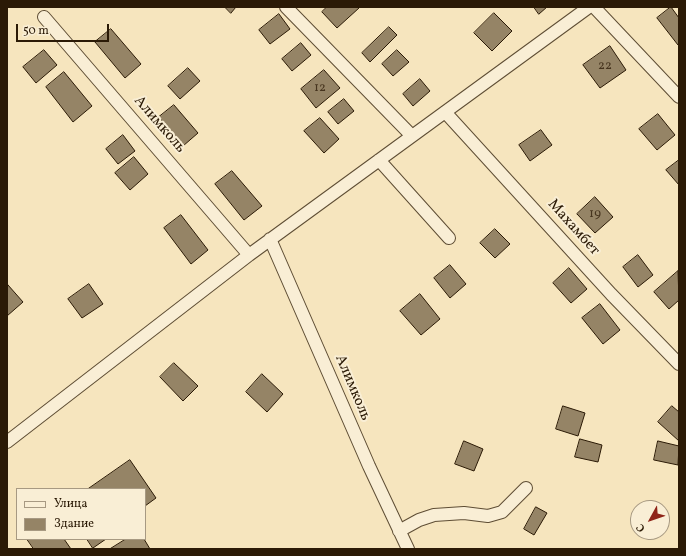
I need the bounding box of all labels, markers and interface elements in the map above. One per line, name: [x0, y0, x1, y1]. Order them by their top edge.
scale bar: [18, 16, 111, 42]
text: 50 m: [23, 23, 49, 39]
house number: 22: [598, 59, 612, 75]
house number: 12: [314, 81, 326, 97]
street label: Алимколь: [129, 93, 189, 157]
street label: Махамбет: [543, 196, 603, 260]
house number: 19: [589, 207, 601, 223]
street label: Алимколь: [330, 352, 374, 424]
legend: [16, 488, 146, 540]
text: Улица: [54, 496, 87, 512]
north arrow: [630, 500, 670, 540]
text: Здание: [54, 516, 94, 532]
text: С: [633, 520, 649, 535]

